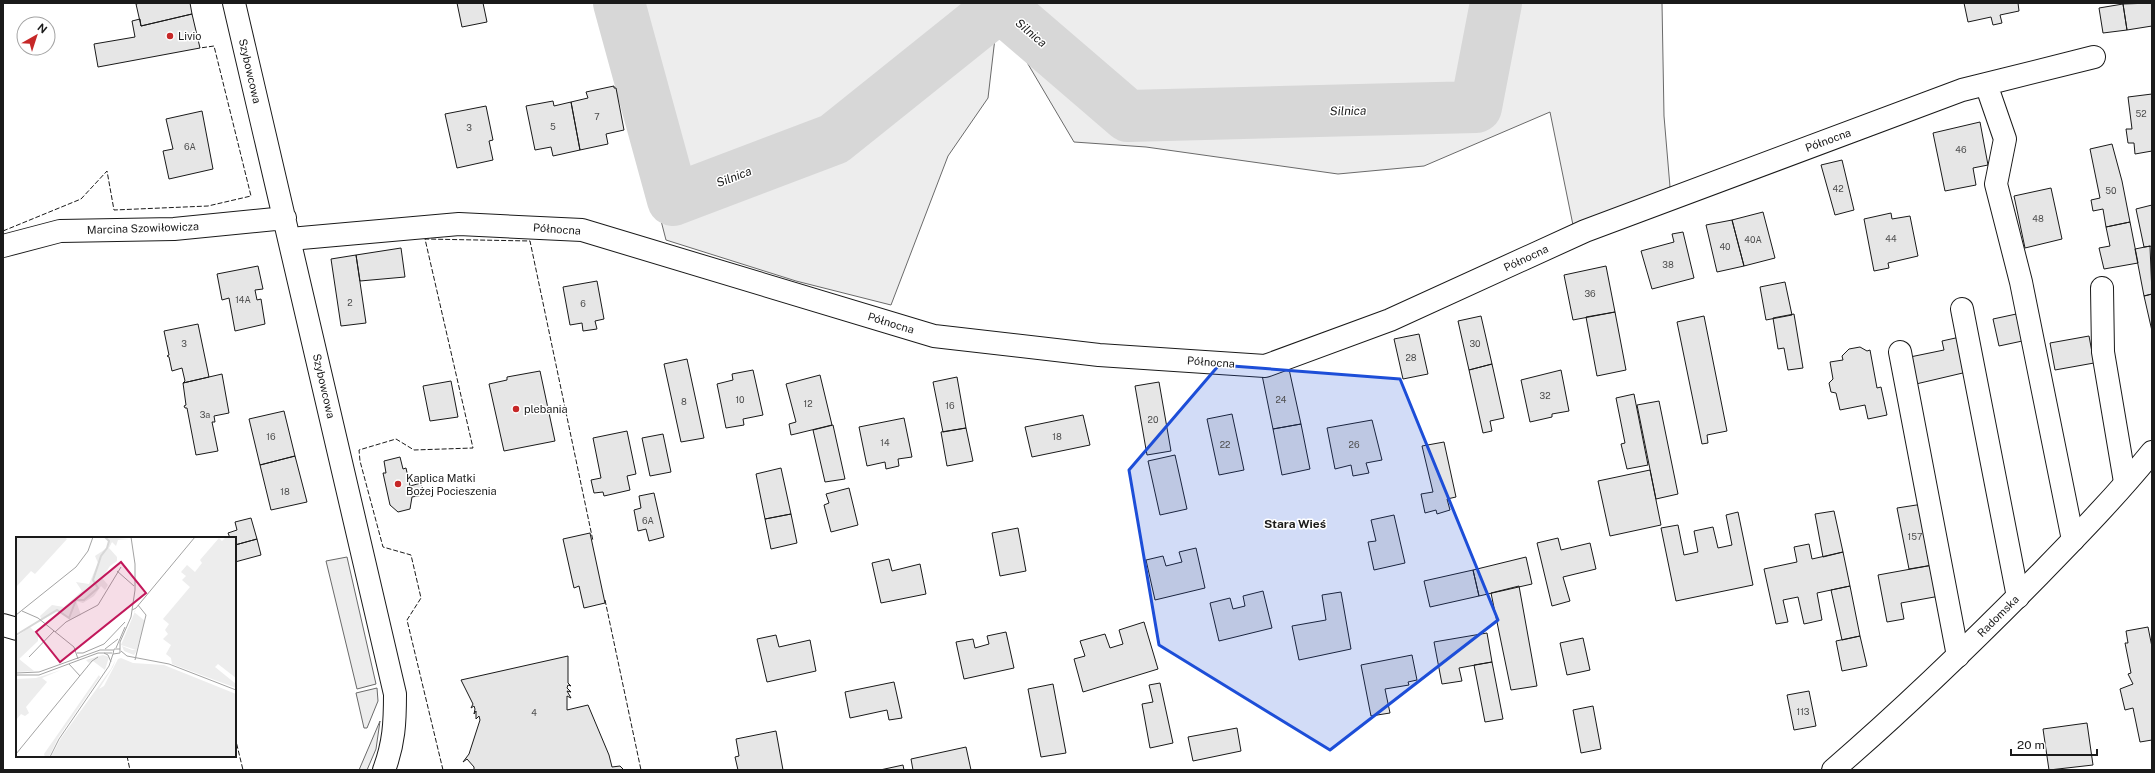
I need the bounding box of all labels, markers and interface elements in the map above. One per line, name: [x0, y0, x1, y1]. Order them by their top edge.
north arrow: [16, 16, 56, 56]
water label: Silnica: [1012, 16, 1050, 50]
text: N: [35, 21, 49, 36]
place label: Livio: [178, 30, 202, 42]
marker: Livio: [165, 31, 175, 41]
street label: Szybowcowa: [237, 37, 263, 105]
water label: Silnica: [1330, 104, 1366, 118]
house number: 52: [2135, 108, 2147, 119]
house number: 7: [594, 111, 600, 122]
house number: 5: [550, 121, 556, 132]
house number: 3: [466, 122, 472, 133]
street label: Północna: [1803, 126, 1853, 154]
house number: 6A: [184, 141, 197, 152]
house number: 46: [1955, 144, 1967, 155]
water label: Silnica: [714, 164, 754, 190]
house number: 42: [1832, 183, 1844, 194]
house number: 50: [2105, 185, 2117, 196]
house number: 48: [2032, 213, 2044, 224]
street label: Marcina Szowiłowicza: [87, 220, 199, 236]
street label: Północna: [533, 221, 581, 237]
house number: 44: [1885, 233, 1897, 244]
house number: 40A: [1744, 234, 1762, 245]
house number: 40: [1719, 241, 1731, 252]
street label: Północna: [1502, 242, 1550, 274]
house number: 38: [1662, 259, 1674, 270]
house number: 36: [1584, 288, 1596, 299]
house number: 14A: [235, 294, 251, 305]
house number: 2: [347, 297, 353, 308]
house number: 6: [580, 298, 586, 309]
street label: Północna: [866, 310, 916, 336]
house number: 3: [181, 338, 187, 349]
house number: 30: [1469, 338, 1481, 349]
street label: Szybowcowa: [311, 352, 337, 420]
house number: 28: [1405, 352, 1417, 363]
street label: Północna: [1187, 354, 1235, 370]
house number: 32: [1539, 390, 1551, 401]
house number: 10: [735, 394, 745, 405]
house number: 24: [1275, 394, 1287, 405]
house number: 8: [681, 396, 687, 407]
house number: 12: [803, 398, 813, 409]
house number: 16: [945, 400, 955, 411]
place label: plebania: [524, 403, 568, 415]
marker: plebania: [511, 404, 521, 414]
house number: 3a: [200, 409, 210, 420]
house number: 20: [1148, 414, 1159, 425]
house number: 16: [266, 431, 276, 442]
house number: 18: [1052, 431, 1062, 442]
house number: 14: [880, 437, 890, 448]
house number: 22: [1220, 439, 1230, 450]
house number: 26: [1349, 439, 1360, 450]
place label: Kaplica Matki Bożej Pocieszenia: [406, 472, 497, 497]
marker: Kaplica Matki Bożej Pocieszenia: [393, 479, 403, 489]
house number: 18: [280, 486, 290, 497]
house number: 6A: [642, 515, 655, 526]
district label: Stara Wieś: [1264, 517, 1326, 531]
house number: 157: [1908, 531, 1922, 542]
inset map: [16, 537, 236, 757]
street label: Radomska: [1975, 593, 2021, 639]
house number: 113: [1797, 706, 1810, 717]
house number: 4: [531, 707, 537, 718]
scale bar: [2011, 731, 2097, 757]
text: 20 m: [2017, 738, 2045, 752]

